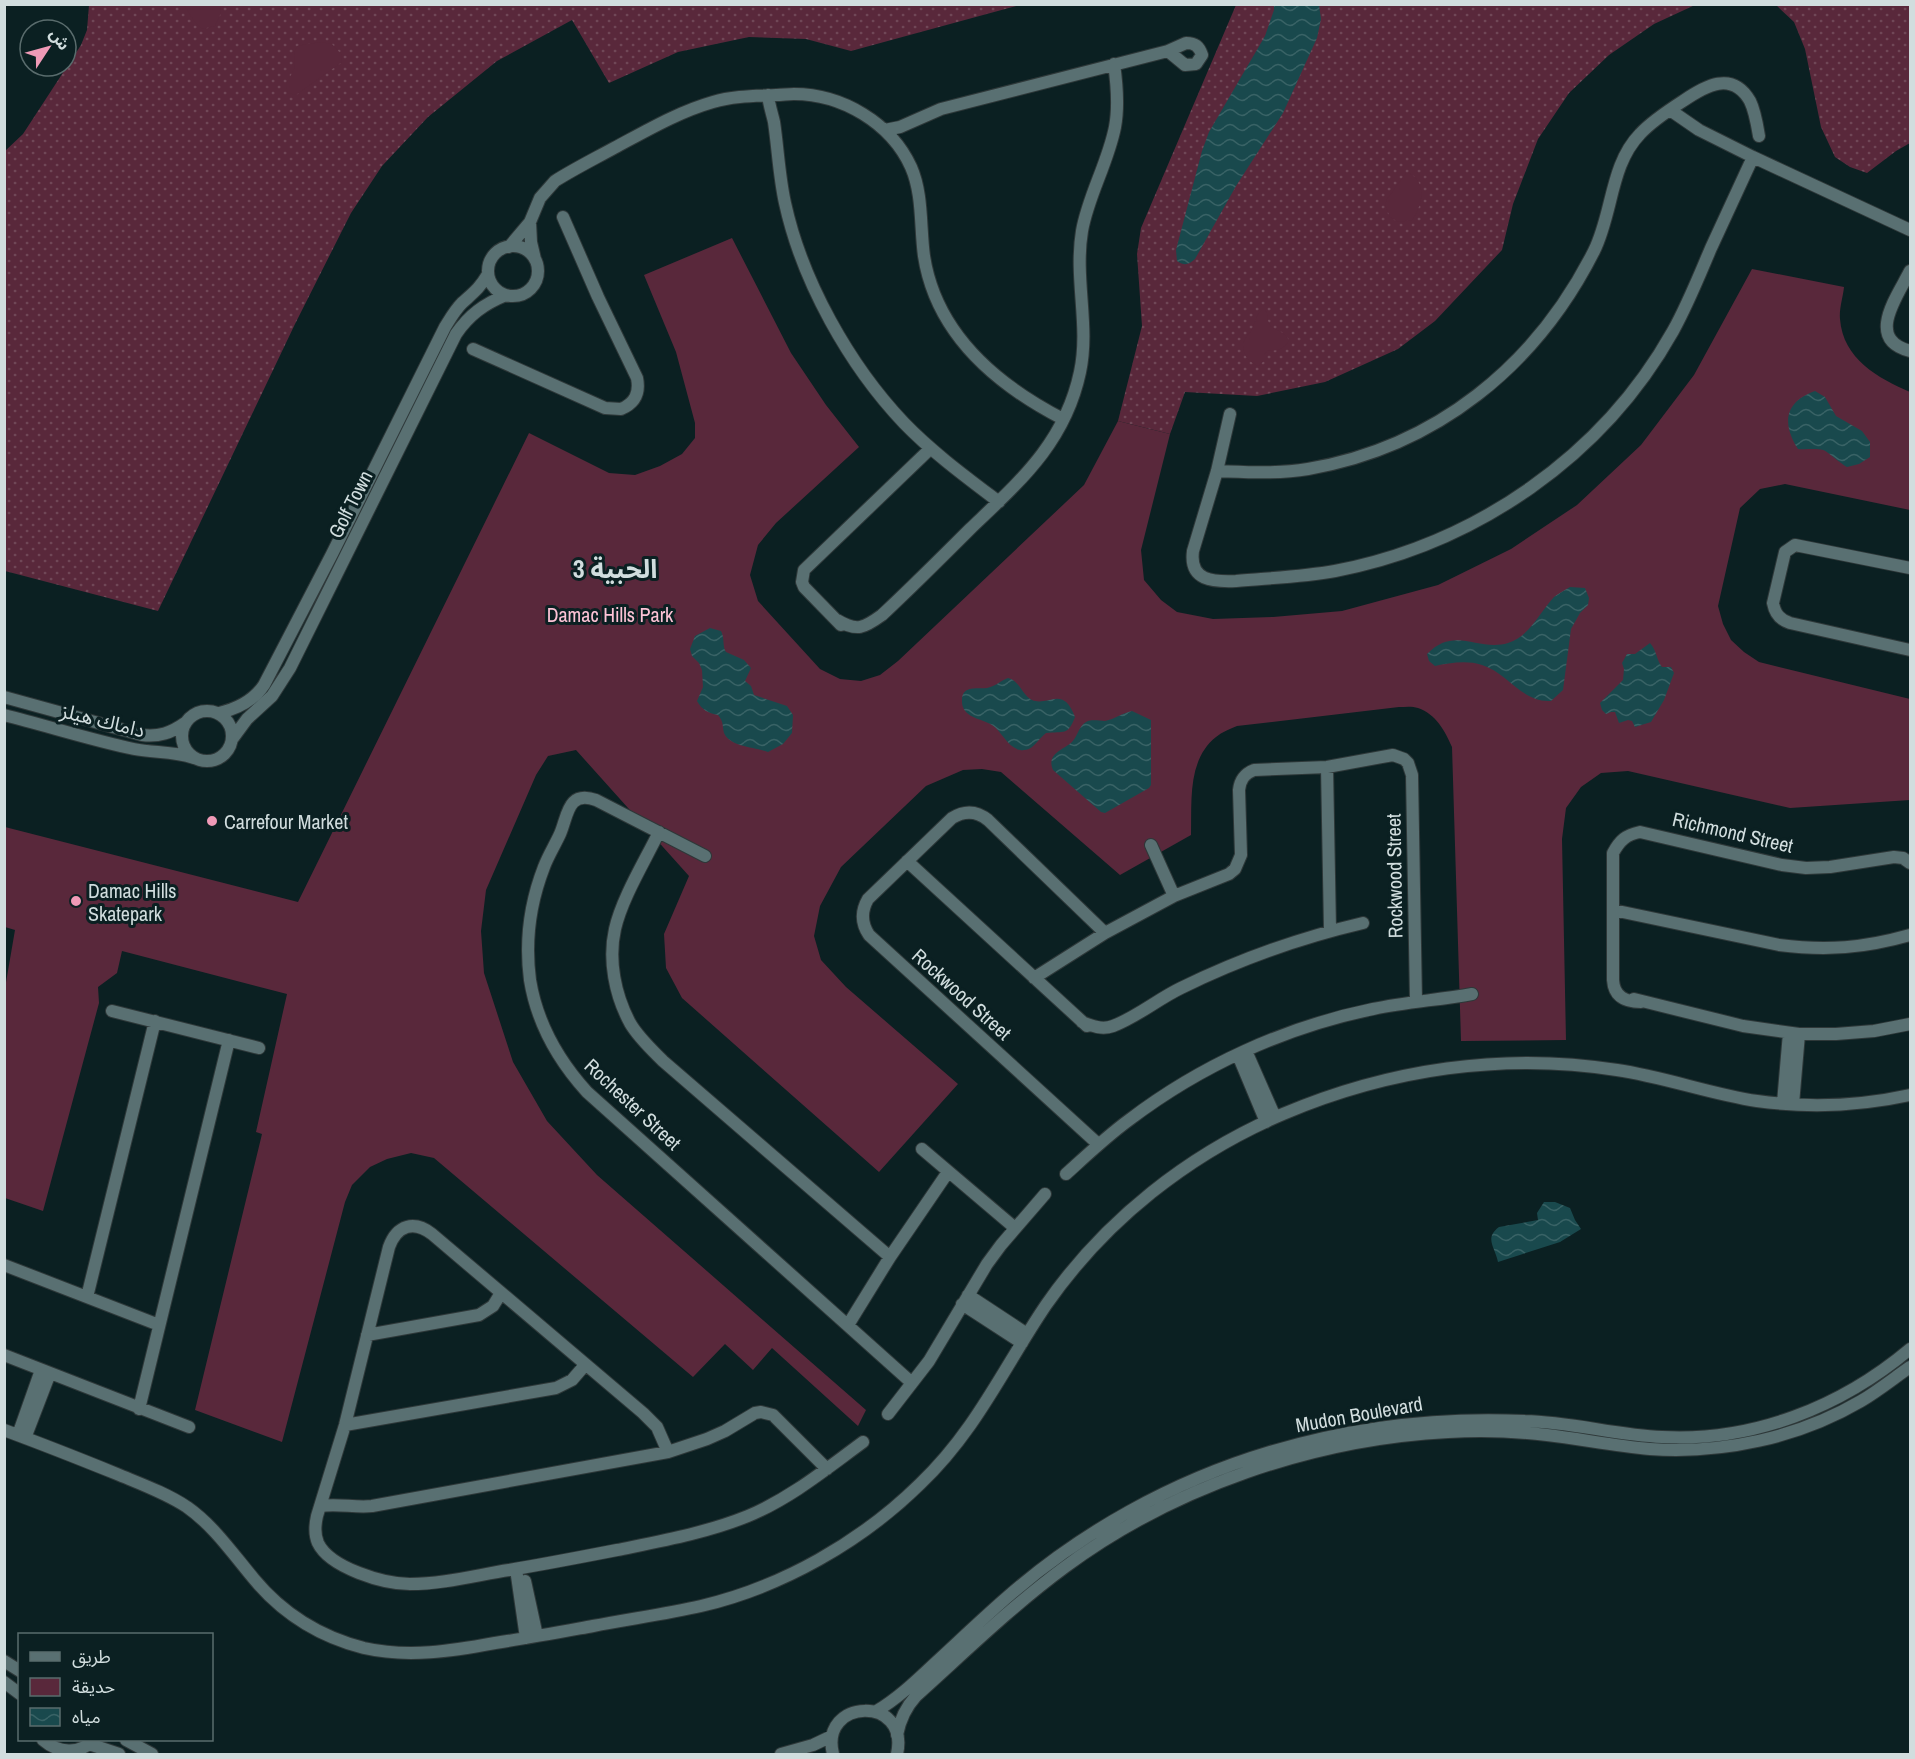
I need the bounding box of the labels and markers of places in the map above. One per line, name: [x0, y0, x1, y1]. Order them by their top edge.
place label: Carrefour Market: [224, 808, 348, 835]
marker: Carrefour Market: [205, 814, 219, 828]
place label: Damac Hills Skatepark: [88, 877, 176, 927]
marker: Damac Hills Skatepark: [69, 894, 83, 908]

